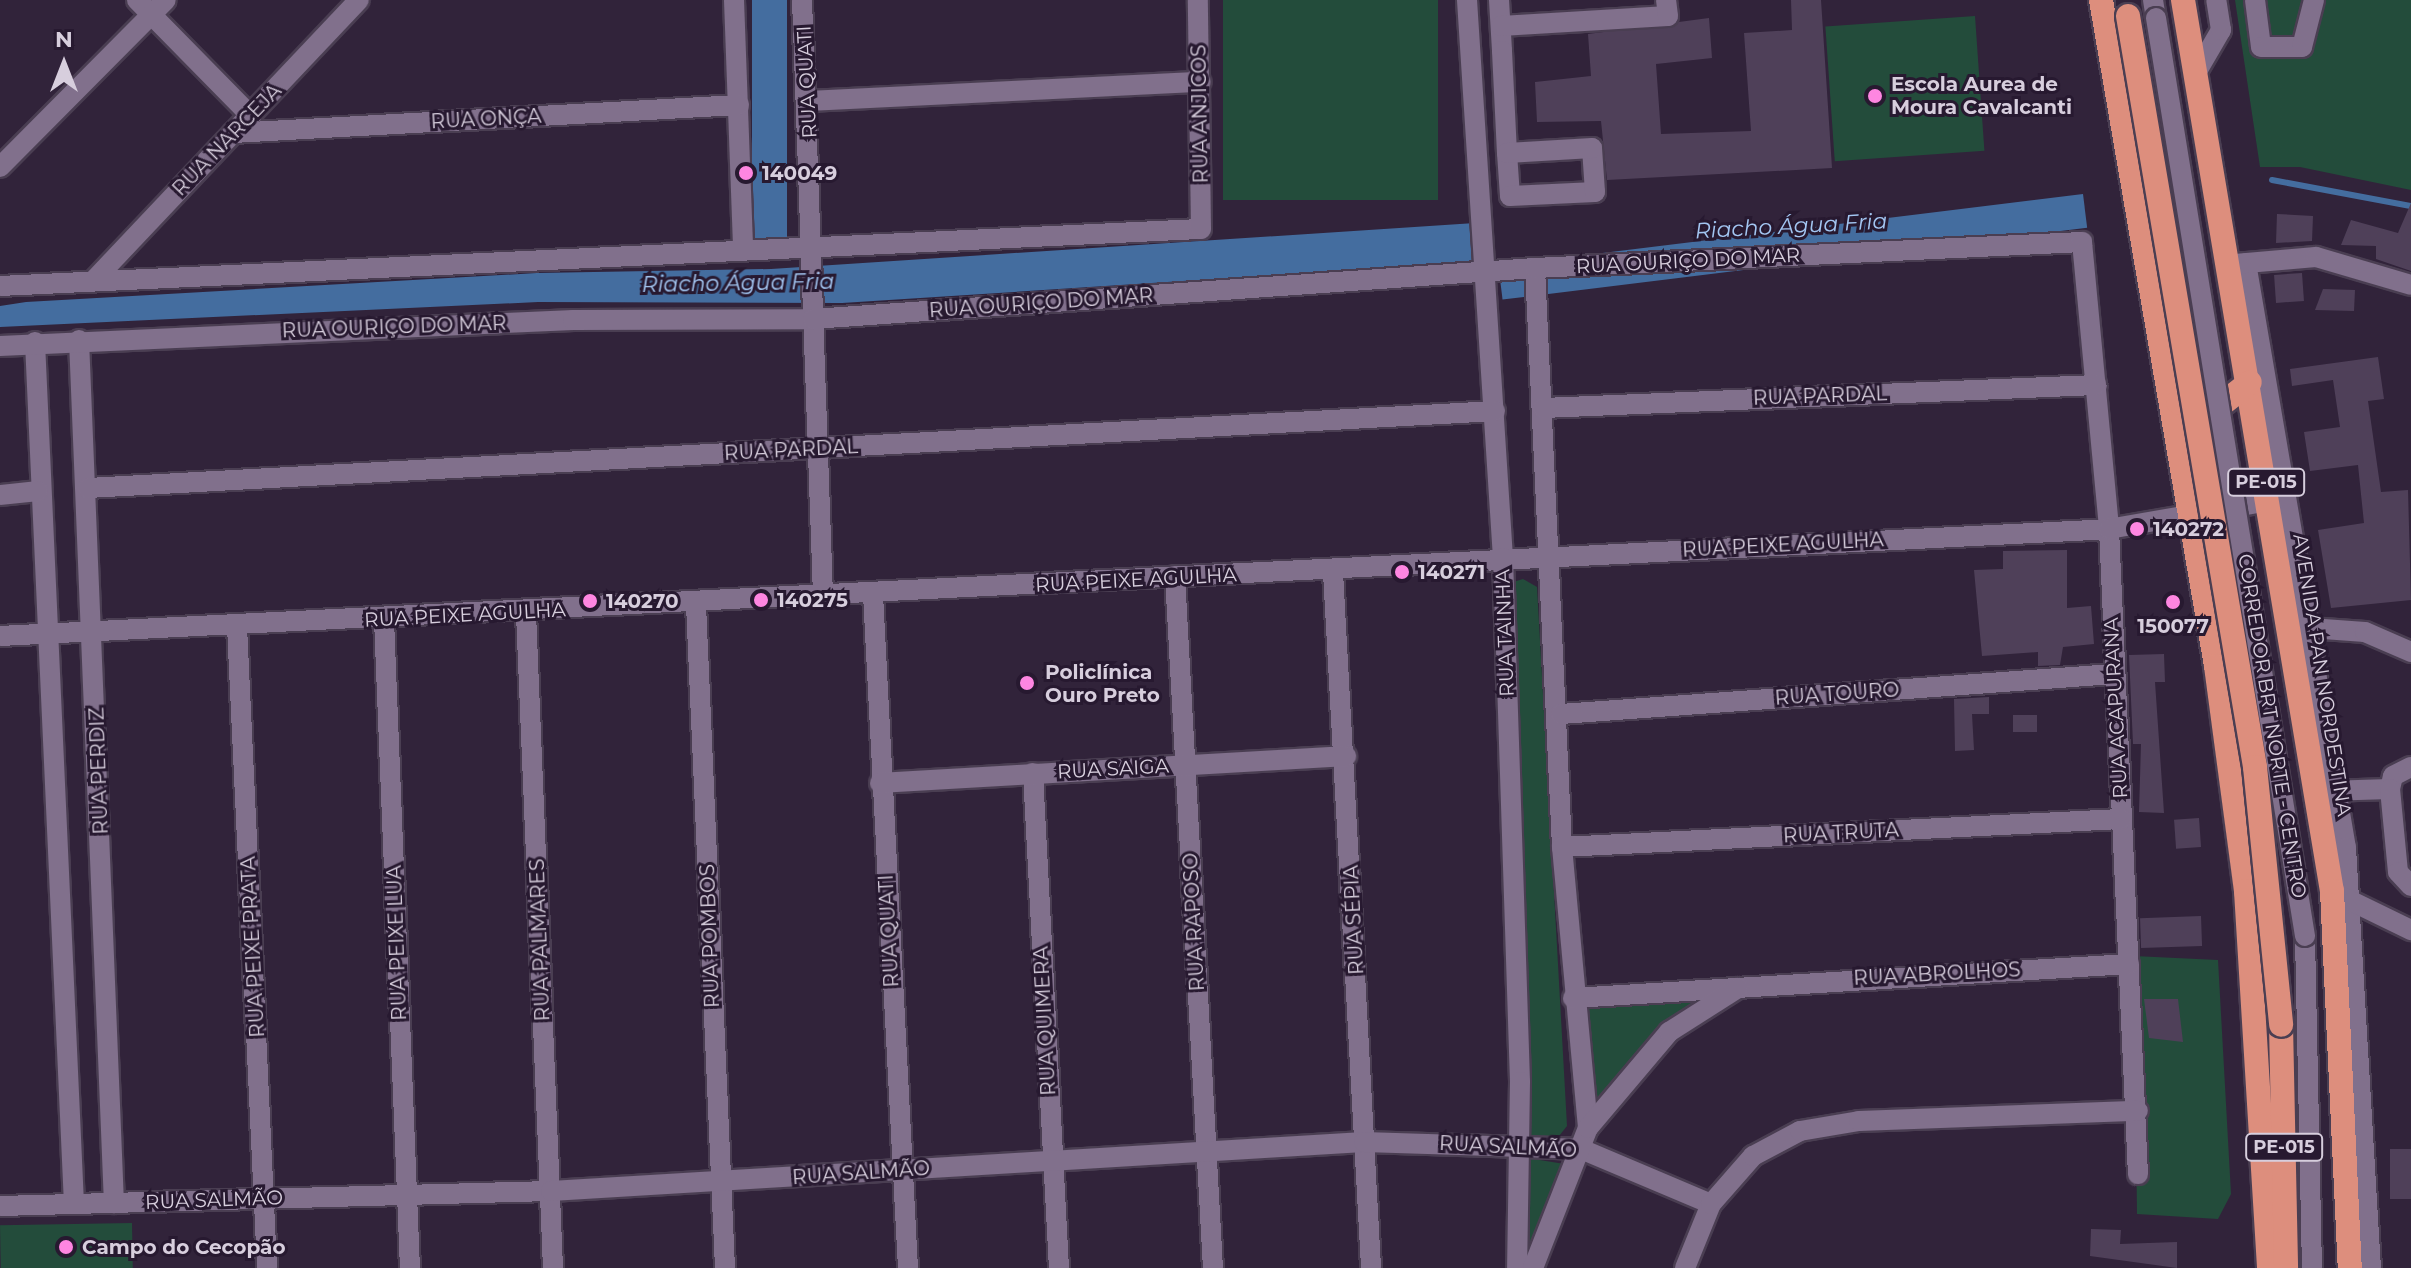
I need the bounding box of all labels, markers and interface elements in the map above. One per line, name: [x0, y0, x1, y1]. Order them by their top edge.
north arrow: [24, 24, 104, 104]
street label: RUA QUATI: [792, 25, 822, 139]
text: N: [55, 26, 73, 53]
street label: RUA ANJICOS: [1187, 44, 1213, 184]
place label: Escola Aurea de Moura Cavalcanti: [1891, 72, 2072, 119]
street label: RUA NARCEJA: [168, 79, 286, 201]
marker: Escola Aurea de Moura Cavalcanti: [1866, 87, 1884, 105]
street label: RUA ONÇA: [430, 104, 542, 134]
place label: 140049: [762, 161, 837, 185]
marker: 140049: [737, 164, 755, 182]
water label: Riacho Água Fria: [1694, 208, 1888, 244]
street label: RUA OURIÇO DO MAR: [1575, 243, 1801, 279]
water label: Riacho Água Fria: [641, 268, 835, 298]
street label: RUA OURIÇO DO MAR: [928, 283, 1154, 323]
street label: RUA OURIÇO DO MAR: [281, 311, 507, 343]
street label: RUA PARDAL: [1752, 382, 1888, 410]
street label: RUA PARDAL: [723, 435, 859, 465]
road number: PE-015: [2226, 468, 2306, 496]
place label: 140272: [2153, 517, 2224, 541]
marker: 140272: [2128, 520, 2146, 538]
street label: RUA PEIXE AGULHA: [1682, 528, 1884, 562]
street label: AVENIDA PAN NORDESTINA: [2288, 532, 2356, 818]
street label: CORREDOR BRT NORTE - CENTRO: [2233, 552, 2311, 900]
place label: 140271: [1418, 560, 1485, 584]
street label: RUA PEIXE AGULHA: [1035, 563, 1237, 597]
marker: 140271: [1393, 563, 1411, 581]
street label: RUA TAINHA: [1491, 569, 1519, 697]
place label: 140275: [777, 588, 848, 612]
place label: 140270: [606, 589, 679, 613]
marker: 140275: [752, 591, 770, 609]
marker: 140270: [581, 592, 599, 610]
marker: 150077: [2164, 593, 2182, 611]
street label: RUA PEIXE AGULHA: [364, 598, 566, 632]
place label: 150077: [2137, 614, 2209, 638]
street label: RUA ACAPURANA: [2099, 617, 2133, 799]
place label: Policlínica Ouro Preto: [1045, 660, 1160, 707]
marker: Policlínica Ouro Preto: [1016, 672, 1038, 694]
street label: RUA TOURO: [1774, 678, 1900, 710]
street label: RUA PERDIZ: [85, 707, 113, 835]
street label: RUA SAIGA: [1056, 754, 1170, 784]
street label: RUA TRUTA: [1782, 818, 1900, 848]
street label: RUA RAPOSO: [1178, 852, 1210, 992]
street label: RUA PEIXE PRATA: [236, 856, 270, 1038]
street label: RUA PALMARES: [525, 858, 555, 1022]
street label: RUA POMBOS: [695, 864, 725, 1008]
street label: RUA PEIXE LUA: [382, 865, 412, 1021]
street label: RUA SÉPIA: [1339, 865, 1369, 975]
street label: RUA QUATI: [874, 874, 904, 988]
street label: RUA QUIMERA: [1029, 946, 1061, 1096]
street label: RUA ABROLHOS: [1853, 958, 2021, 990]
street label: RUA SALMÃO: [1438, 1131, 1578, 1163]
road number: PE-015: [2244, 1133, 2324, 1161]
street label: RUA SALMÃO: [791, 1156, 931, 1190]
street label: RUA SALMÃO: [145, 1186, 283, 1214]
place label: Campo do Cecopão: [82, 1235, 286, 1259]
marker: Campo do Cecopão: [57, 1238, 75, 1256]

